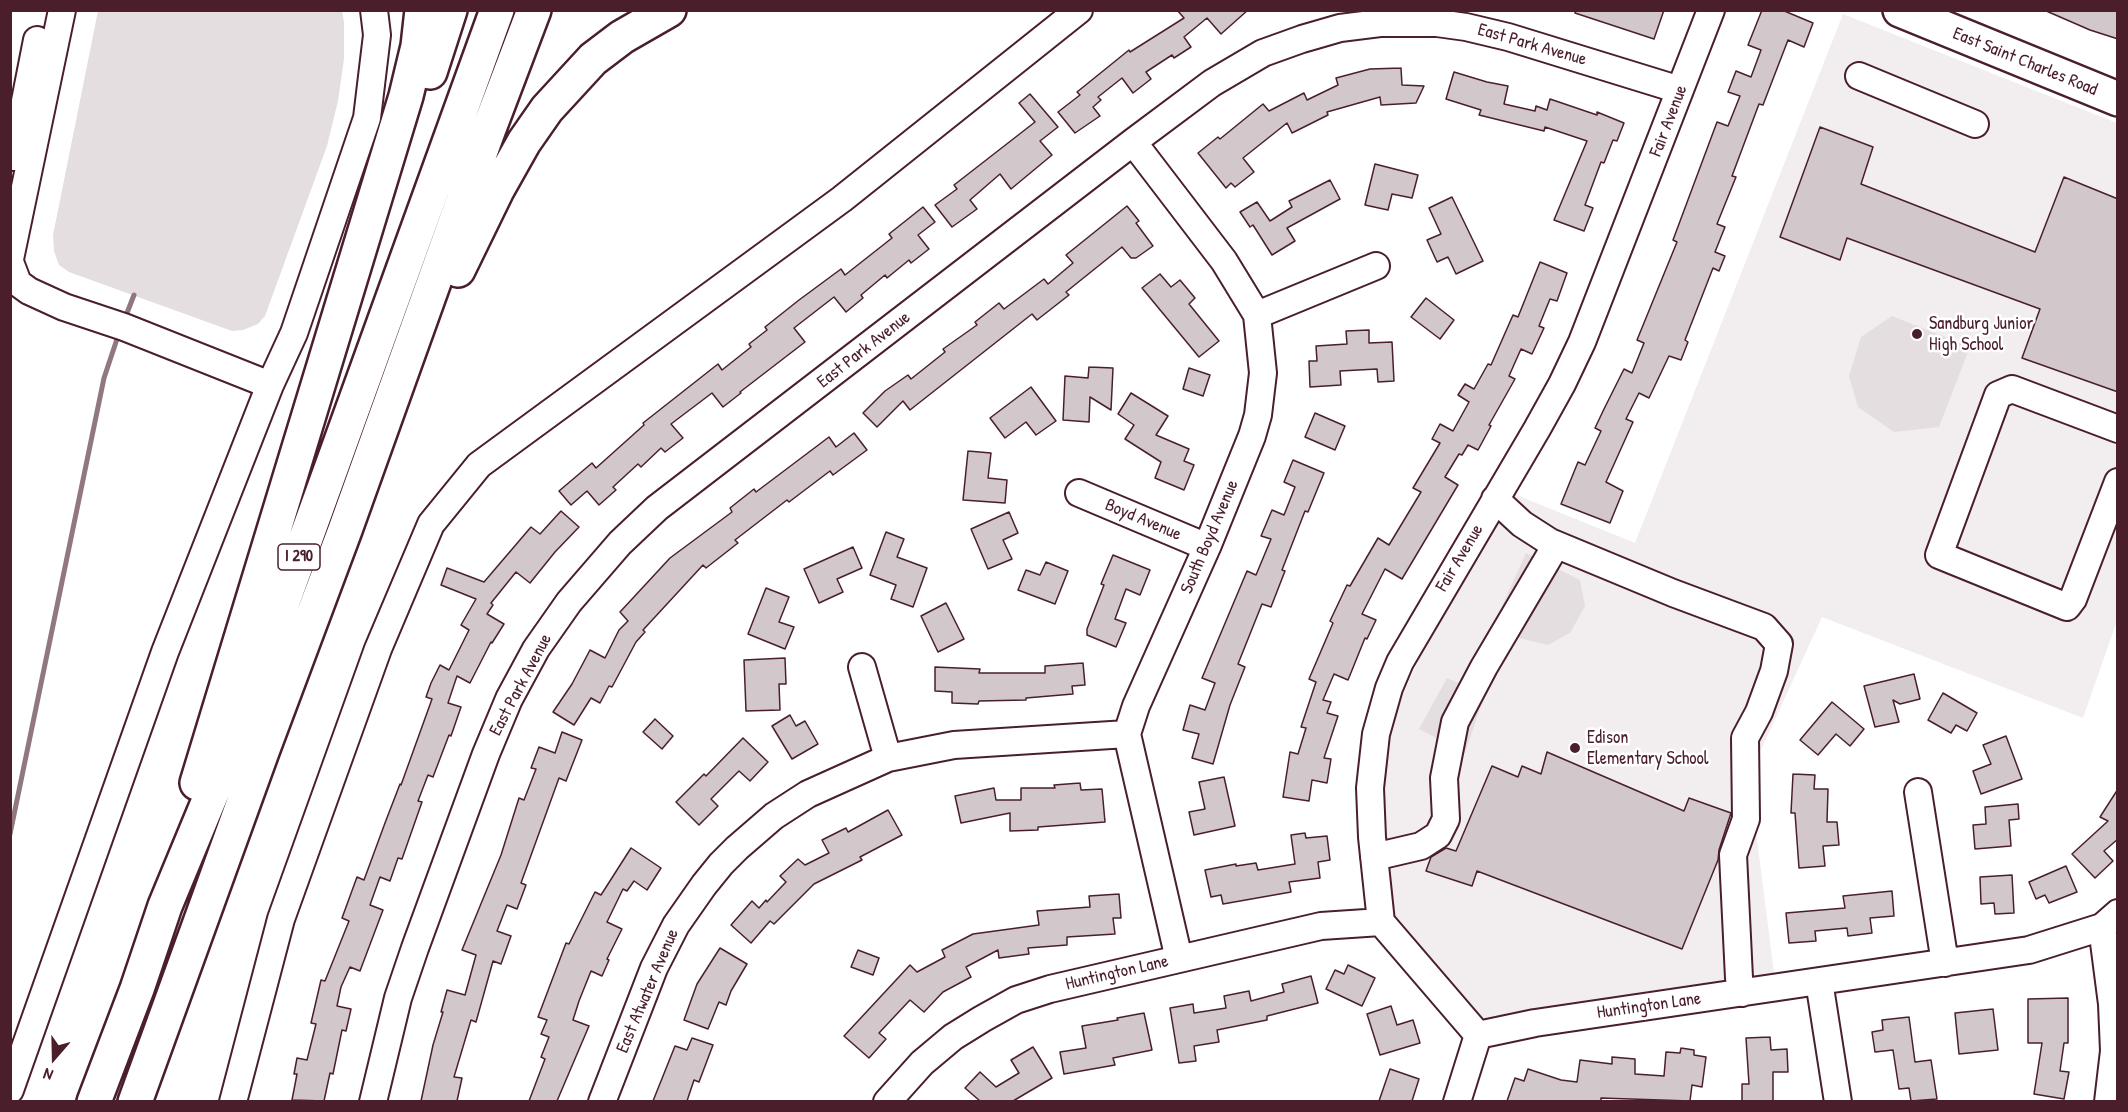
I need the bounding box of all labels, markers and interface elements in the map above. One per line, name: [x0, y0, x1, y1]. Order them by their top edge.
street label: East Park Avenue: [1475, 19, 1589, 71]
street label: East Saint Charles Road: [1950, 23, 2100, 101]
street label: Fair Avenue: [1646, 82, 1692, 160]
street label: East Park Avenue: [813, 307, 915, 393]
place label: Sandburg Junior High School: [1929, 313, 2033, 356]
marker: Sandburg Junior High School: [1910, 327, 1924, 341]
street label: South Boyd Avenue: [1176, 477, 1244, 597]
street label: Boyd Avenue: [1102, 494, 1184, 546]
street label: Fair Avenue: [1432, 520, 1488, 596]
road number: I 290: [278, 544, 320, 570]
street label: East Park Avenue: [485, 630, 557, 740]
place label: Edison Elementary School: [1587, 727, 1708, 770]
marker: Edison Elementary School: [1568, 741, 1582, 755]
street label: East Atwater Avenue: [612, 926, 684, 1056]
street label: Huntington Lane: [1063, 951, 1171, 995]
street label: Huntington Lane: [1596, 988, 1702, 1024]
north arrow: [24, 1028, 84, 1088]
text: N: [40, 1063, 56, 1087]

